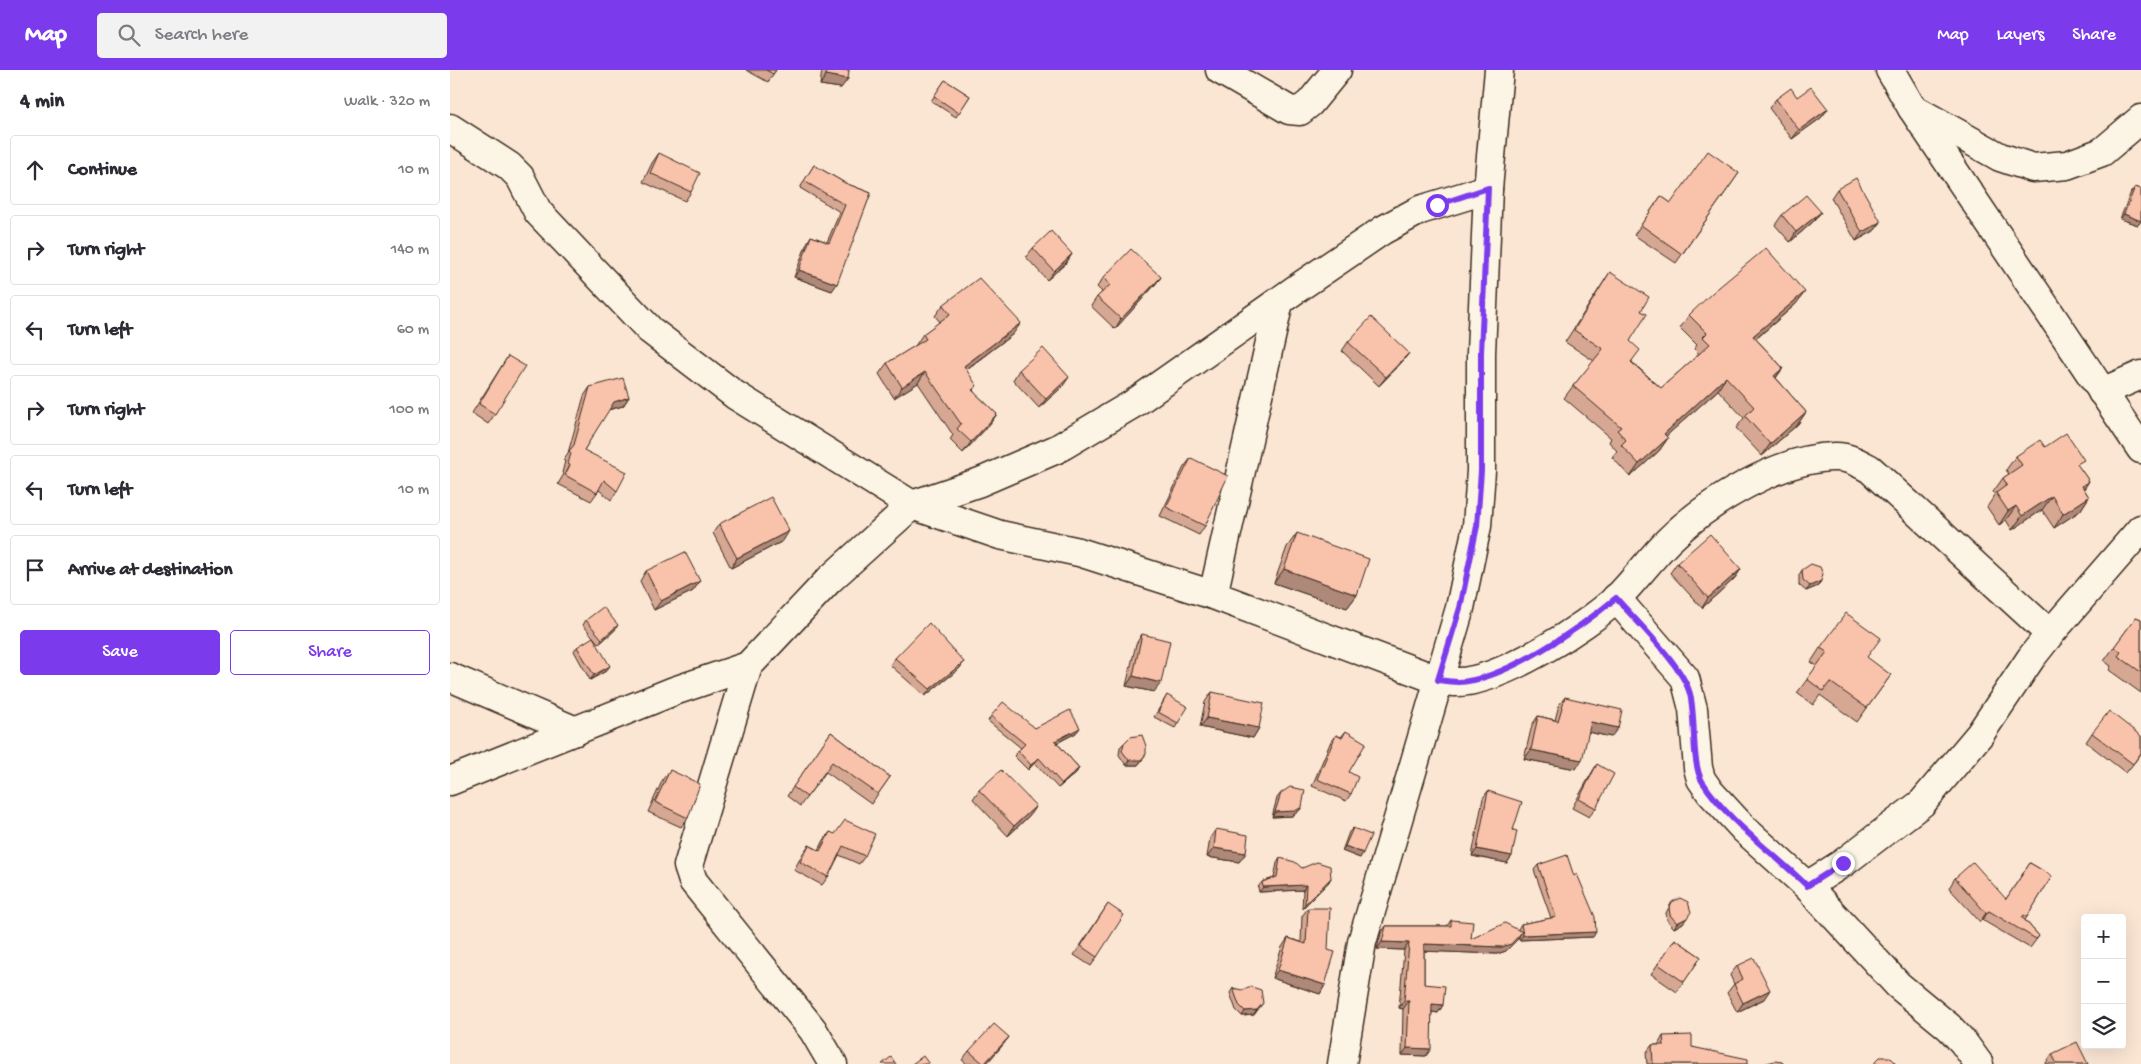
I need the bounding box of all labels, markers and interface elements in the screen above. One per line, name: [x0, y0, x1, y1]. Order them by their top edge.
search box: [97, 13, 447, 58]
text: Map: [25, 21, 67, 50]
icon: search: [115, 21, 143, 49]
text: Search here: [155, 24, 248, 47]
text: Map: [1937, 25, 1969, 46]
text: Layers: [1997, 25, 2044, 46]
text: Share: [2072, 25, 2116, 46]
text: 4 min: [20, 90, 64, 115]
text: Walk · 320 m: [344, 93, 430, 112]
icon: ahead: [21, 156, 49, 184]
text: Continue: [68, 159, 137, 182]
text: 10 m: [398, 161, 429, 180]
route start: [1426, 194, 1449, 217]
icon: right: [21, 236, 49, 264]
text: Turn right: [68, 239, 144, 262]
text: 140 m: [391, 241, 429, 260]
icon: left: [21, 316, 49, 344]
text: Turn left: [68, 319, 132, 342]
text: 60 m: [397, 321, 429, 340]
icon: right: [21, 396, 49, 424]
text: Turn right: [68, 399, 144, 422]
text: 100 m: [389, 401, 429, 420]
icon: left: [21, 476, 49, 504]
text: Turn left: [68, 479, 132, 502]
text: 10 m: [398, 481, 429, 500]
icon: arrive: [21, 556, 49, 584]
text: Arrive at destination: [68, 559, 232, 582]
button: Save: [20, 630, 220, 675]
button: Share: [230, 630, 430, 675]
route end: [1832, 852, 1855, 875]
map controls: [2081, 914, 2126, 1049]
button: +: [2081, 914, 2126, 959]
button: −: [2081, 959, 2126, 1004]
button: layers: [2081, 1004, 2126, 1049]

